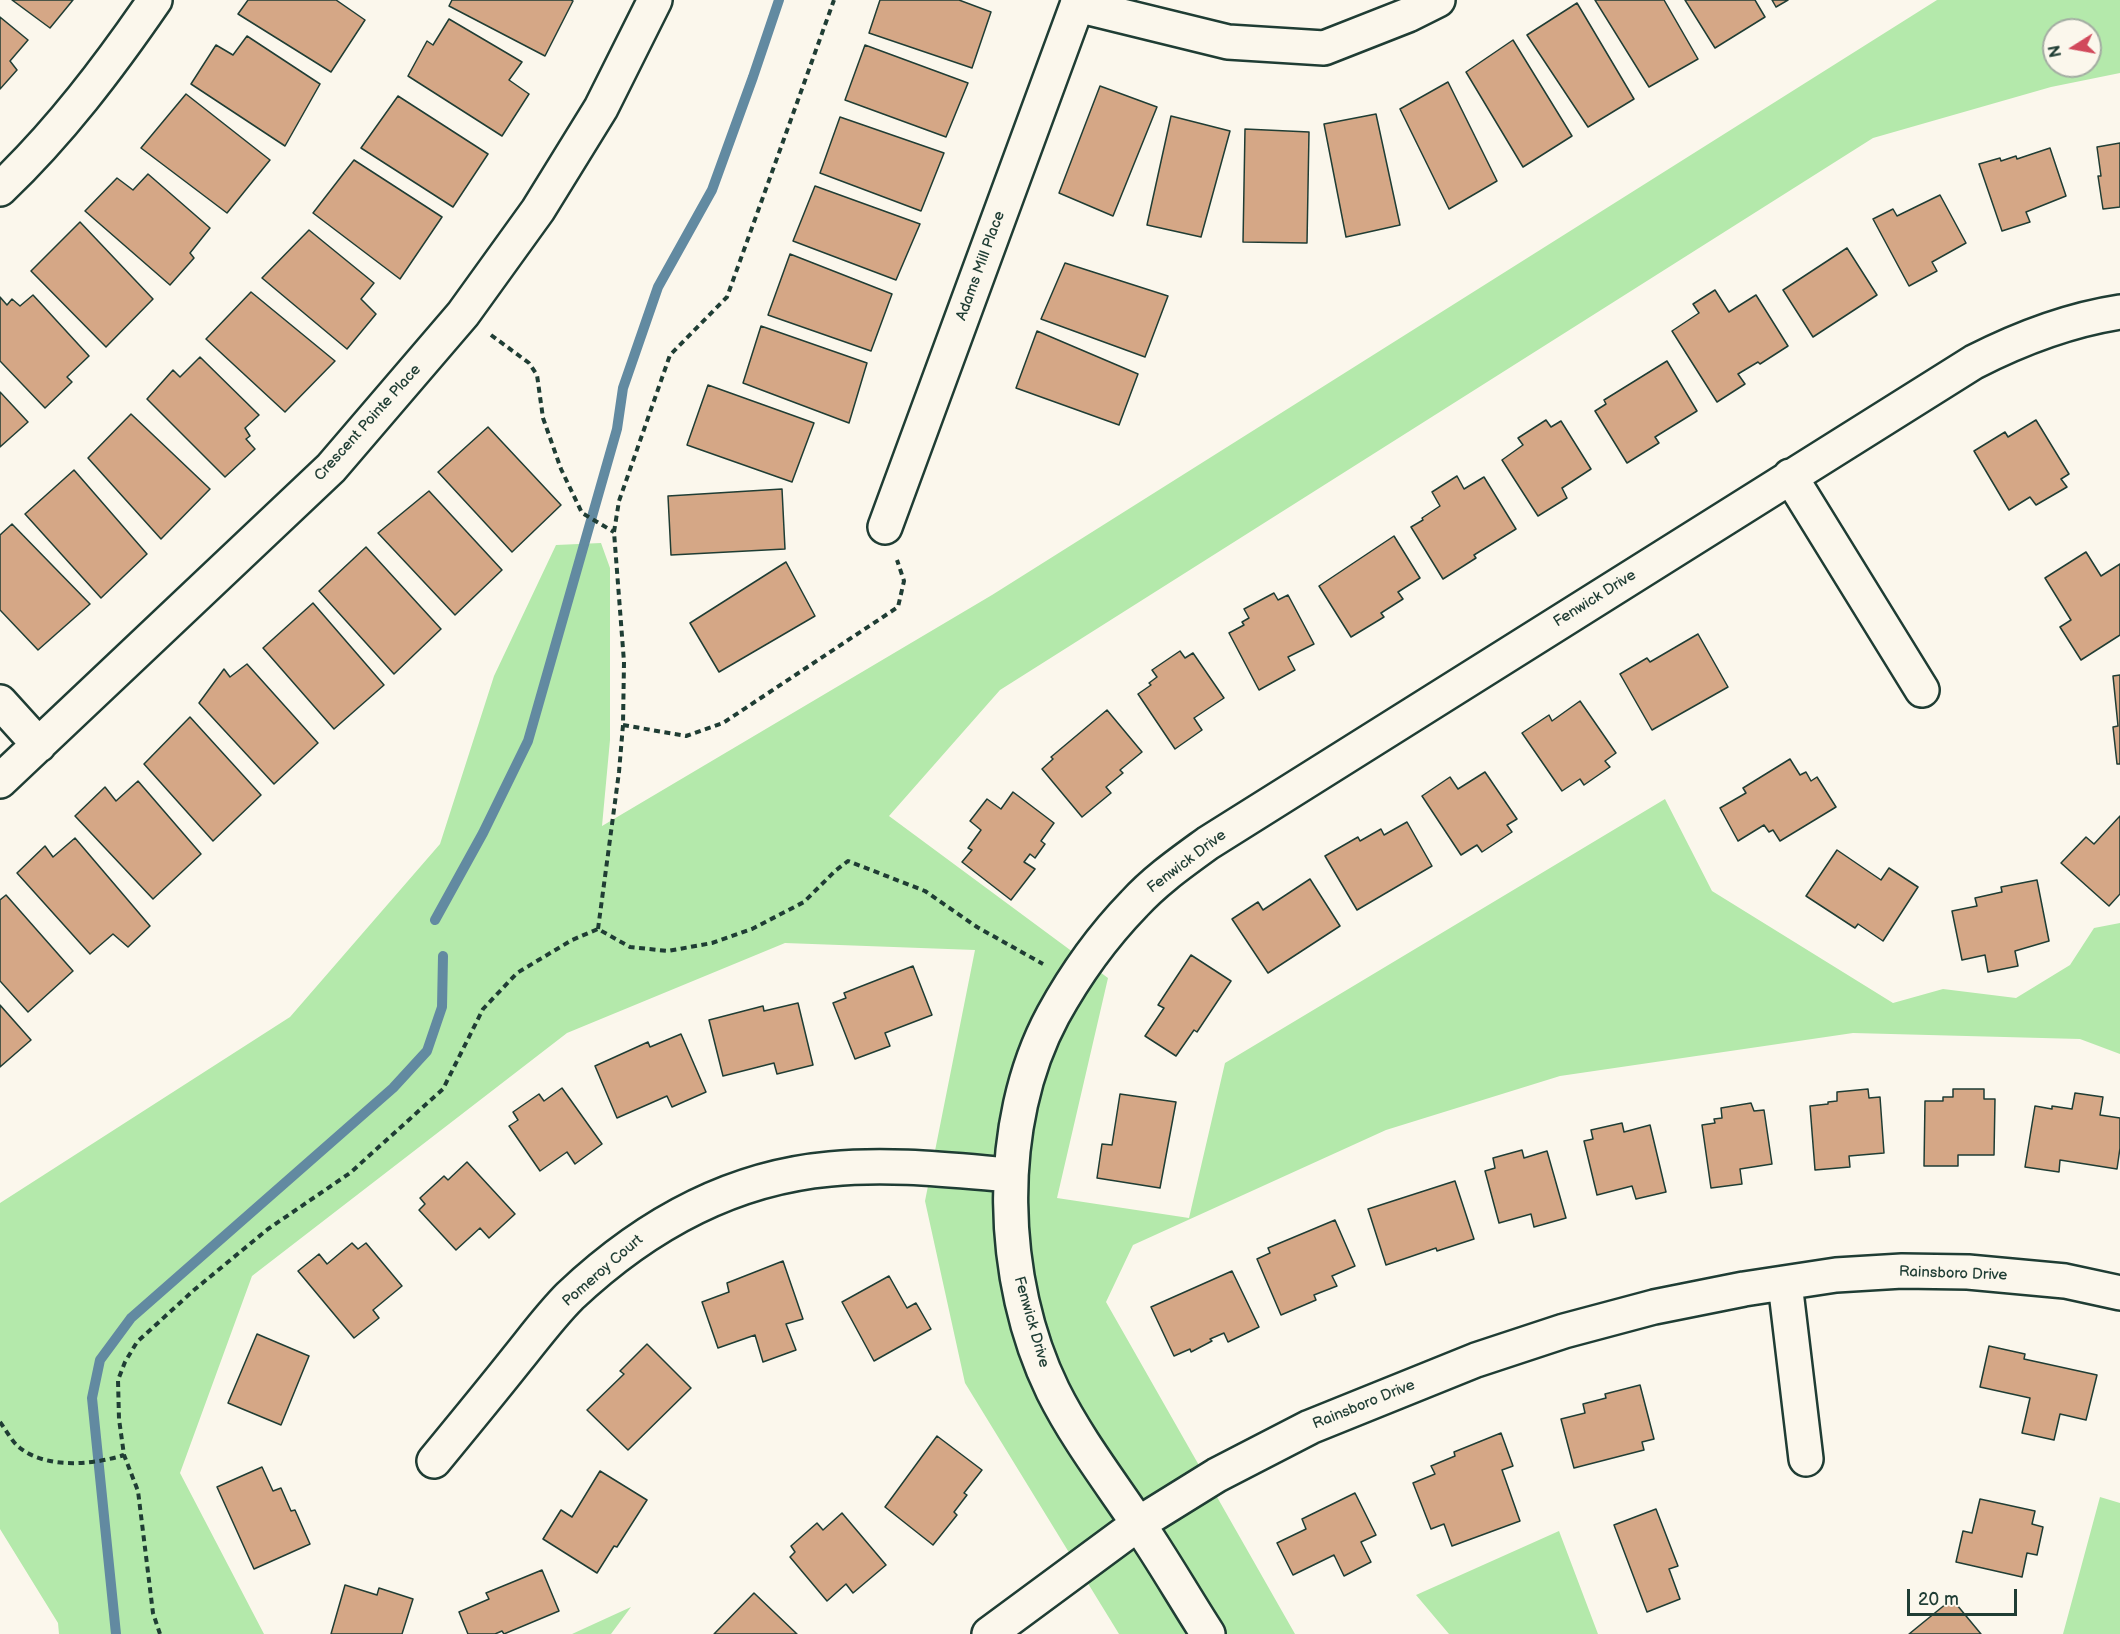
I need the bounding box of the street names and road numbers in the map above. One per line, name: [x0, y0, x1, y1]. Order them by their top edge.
street label: Adams Mill Place: [953, 209, 1009, 323]
street label: Crescent Pointe Place: [311, 361, 425, 485]
street label: Fenwick Drive: [1550, 566, 1640, 632]
street label: Fenwick Drive: [1144, 827, 1230, 897]
street label: Pomeroy Court: [559, 1231, 647, 1311]
street label: Rainsboro Drive: [1898, 1263, 2008, 1285]
street label: Fenwick Drive: [1009, 1274, 1053, 1370]
street label: Rainsboro Drive: [1310, 1376, 1418, 1434]

